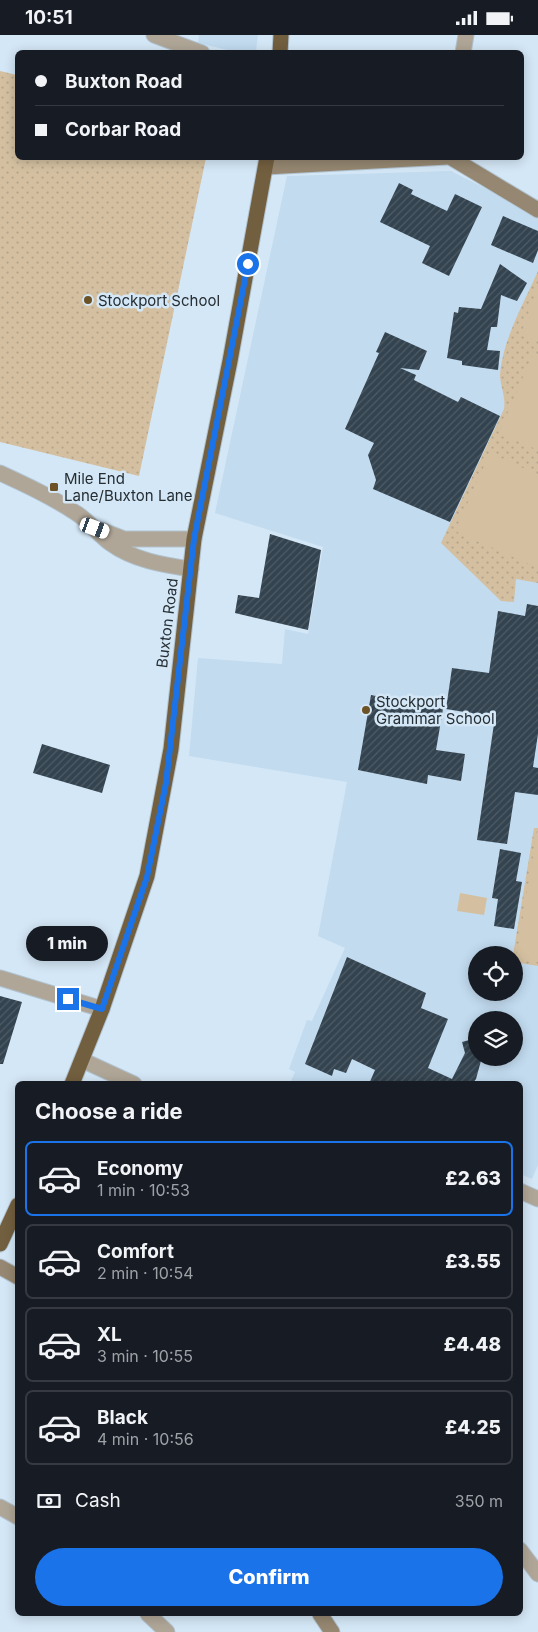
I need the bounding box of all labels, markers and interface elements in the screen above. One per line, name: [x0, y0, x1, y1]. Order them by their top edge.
text: 10:51: [25, 6, 73, 29]
text: Buxton Road: [65, 70, 183, 93]
text: Corbar Road: [65, 118, 181, 141]
route start: [237, 253, 259, 275]
place label: Stockport School: [98, 291, 220, 310]
marker: Stockport School: [82, 294, 94, 306]
place label: Mile End Lane/Buxton Lane: [64, 469, 192, 505]
marker: Mile End Lane/Buxton Lane: [48, 481, 60, 493]
car: [78, 516, 111, 540]
street label: Buxton Road: [152, 577, 182, 669]
place label: Stockport Grammar School: [376, 692, 495, 728]
marker: Stockport Grammar School: [360, 704, 372, 716]
callout: 1 min: [27, 927, 109, 961]
text: 1 min: [47, 933, 87, 953]
map controls: [468, 946, 523, 1066]
button: locate: [468, 946, 523, 1001]
route end: [57, 988, 79, 1010]
button: layers: [468, 1011, 523, 1066]
text: Choose a ride: [35, 1098, 183, 1124]
icon: car: [37, 1156, 82, 1201]
text: Economy: [97, 1157, 183, 1180]
text: £2.63: [445, 1167, 501, 1190]
text: 1 min · 10:53: [97, 1180, 190, 1200]
icon: car: [37, 1239, 82, 1284]
text: Comfort: [97, 1240, 174, 1263]
text: £3.55: [445, 1250, 501, 1273]
text: 2 min · 10:54: [97, 1263, 193, 1283]
icon: car: [37, 1322, 82, 1367]
text: XL: [97, 1323, 122, 1346]
text: £4.48: [444, 1333, 501, 1356]
text: 3 min · 10:55: [97, 1346, 193, 1366]
icon: car: [37, 1405, 82, 1450]
text: Black: [97, 1406, 148, 1429]
text: £4.25: [445, 1416, 501, 1439]
text: 4 min · 10:56: [97, 1429, 194, 1449]
icon: cash: [35, 1487, 63, 1515]
text: Cash: [75, 1489, 121, 1512]
text: 350 m: [455, 1491, 503, 1511]
button: Confirm: [35, 1548, 503, 1606]

